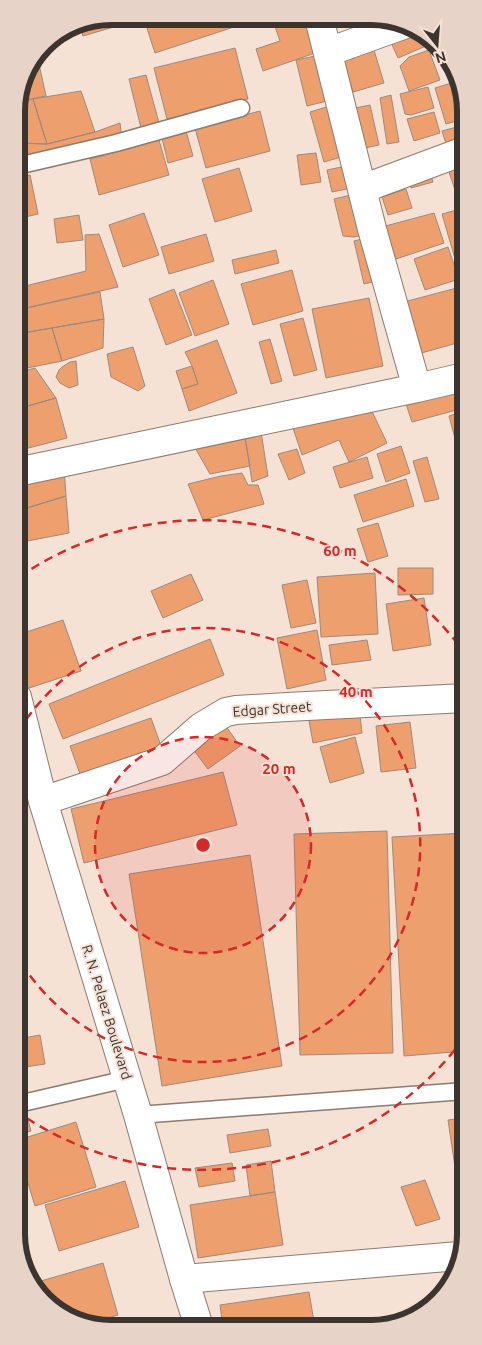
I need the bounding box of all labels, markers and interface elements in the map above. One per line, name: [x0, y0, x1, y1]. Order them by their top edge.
north arrow: [412, 20, 462, 70]
text: N: [433, 48, 448, 67]
text: 60 m: [323, 542, 357, 559]
text: 40 m: [339, 683, 373, 700]
street label: Edgar Street: [232, 698, 312, 720]
text: 20 m: [262, 760, 296, 777]
centre of rings: [194, 836, 212, 854]
street label: R. N. Pelaez Boulevard: [79, 943, 135, 1081]

